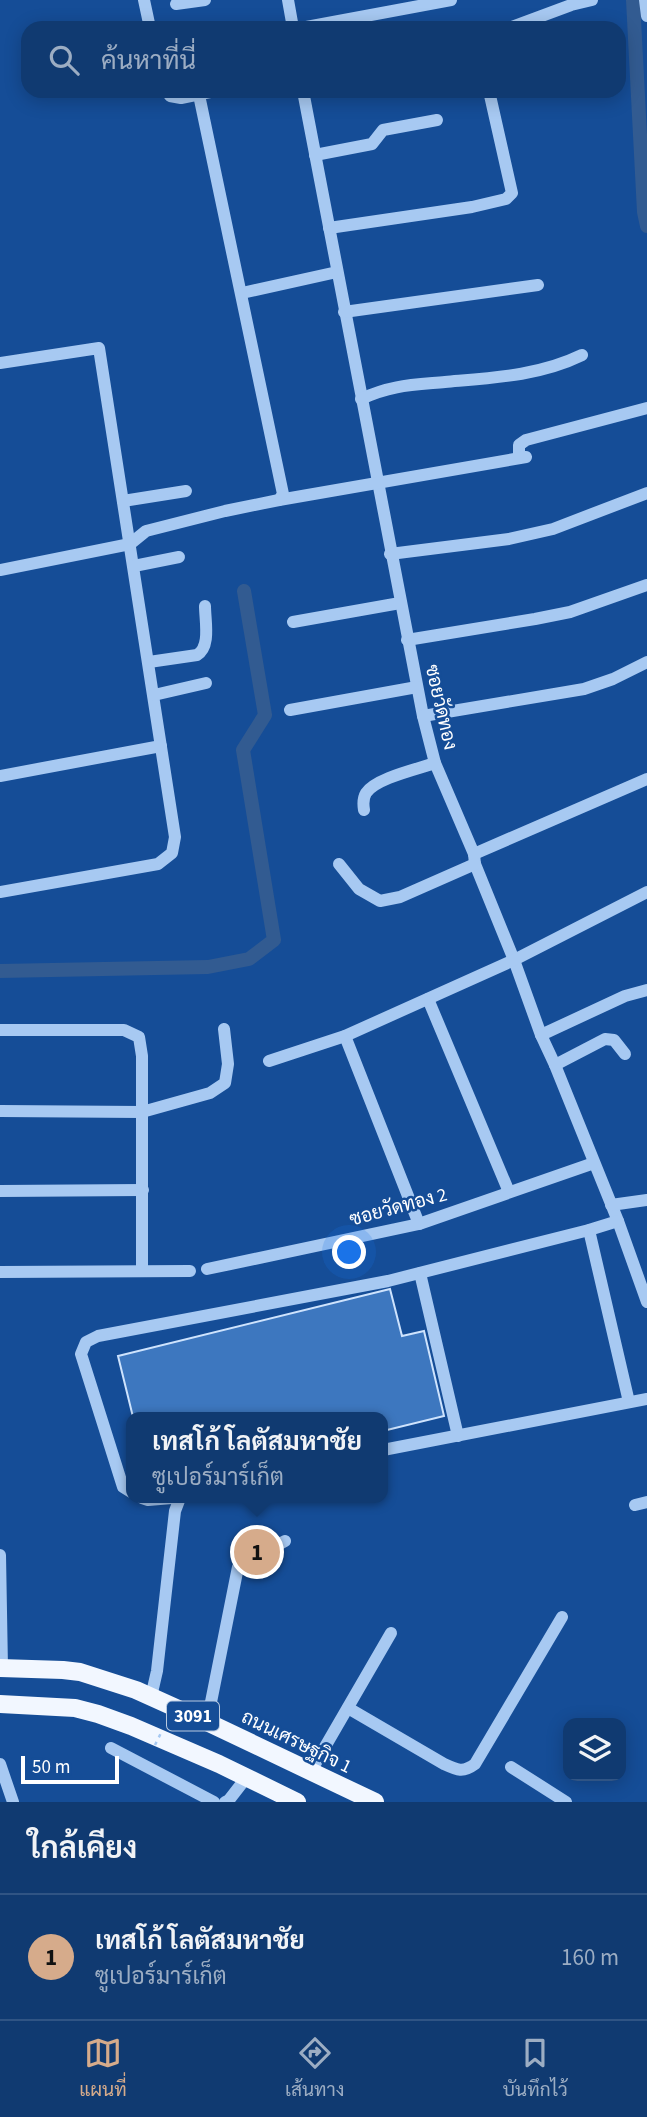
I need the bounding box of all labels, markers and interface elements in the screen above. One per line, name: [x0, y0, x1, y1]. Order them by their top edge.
search box: [21, 21, 626, 98]
icon: search: [45, 41, 83, 79]
text: ค้นหาที่นี่: [101, 42, 196, 79]
street label: ซอยวัดทอง: [418, 662, 463, 753]
street label: ซอยวัดทอง 2: [346, 1181, 450, 1233]
your location: [332, 1235, 366, 1269]
popup: [126, 1412, 388, 1503]
text: เทสโก้ โลตัสมหาชัย: [152, 1423, 362, 1460]
text: ซูเปอร์มาร์เก็ต: [152, 1461, 284, 1494]
pin: 1: [234, 1526, 280, 1578]
road number: 3091: [167, 1702, 219, 1730]
street label: ถนนเศรษฐกิจ 1: [237, 1704, 356, 1781]
map controls: [563, 1718, 626, 1781]
button: layers: [563, 1718, 626, 1781]
scale bar: [21, 1753, 119, 1785]
text: 50 m: [32, 1754, 70, 1781]
text: ใกล้เคียง: [28, 1827, 137, 1870]
text: เทสโก้ โลตัสมหาชัย: [95, 1922, 305, 1959]
text: 1: [45, 1941, 57, 1974]
text: 160 m: [561, 1941, 619, 1974]
text: ซูเปอร์มาร์เก็ต: [95, 1960, 227, 1993]
tab: แผนที่: [79, 2034, 127, 2104]
tab: เส้นทาง: [285, 2034, 344, 2104]
tab: บันทึกไว้: [503, 2034, 568, 2104]

